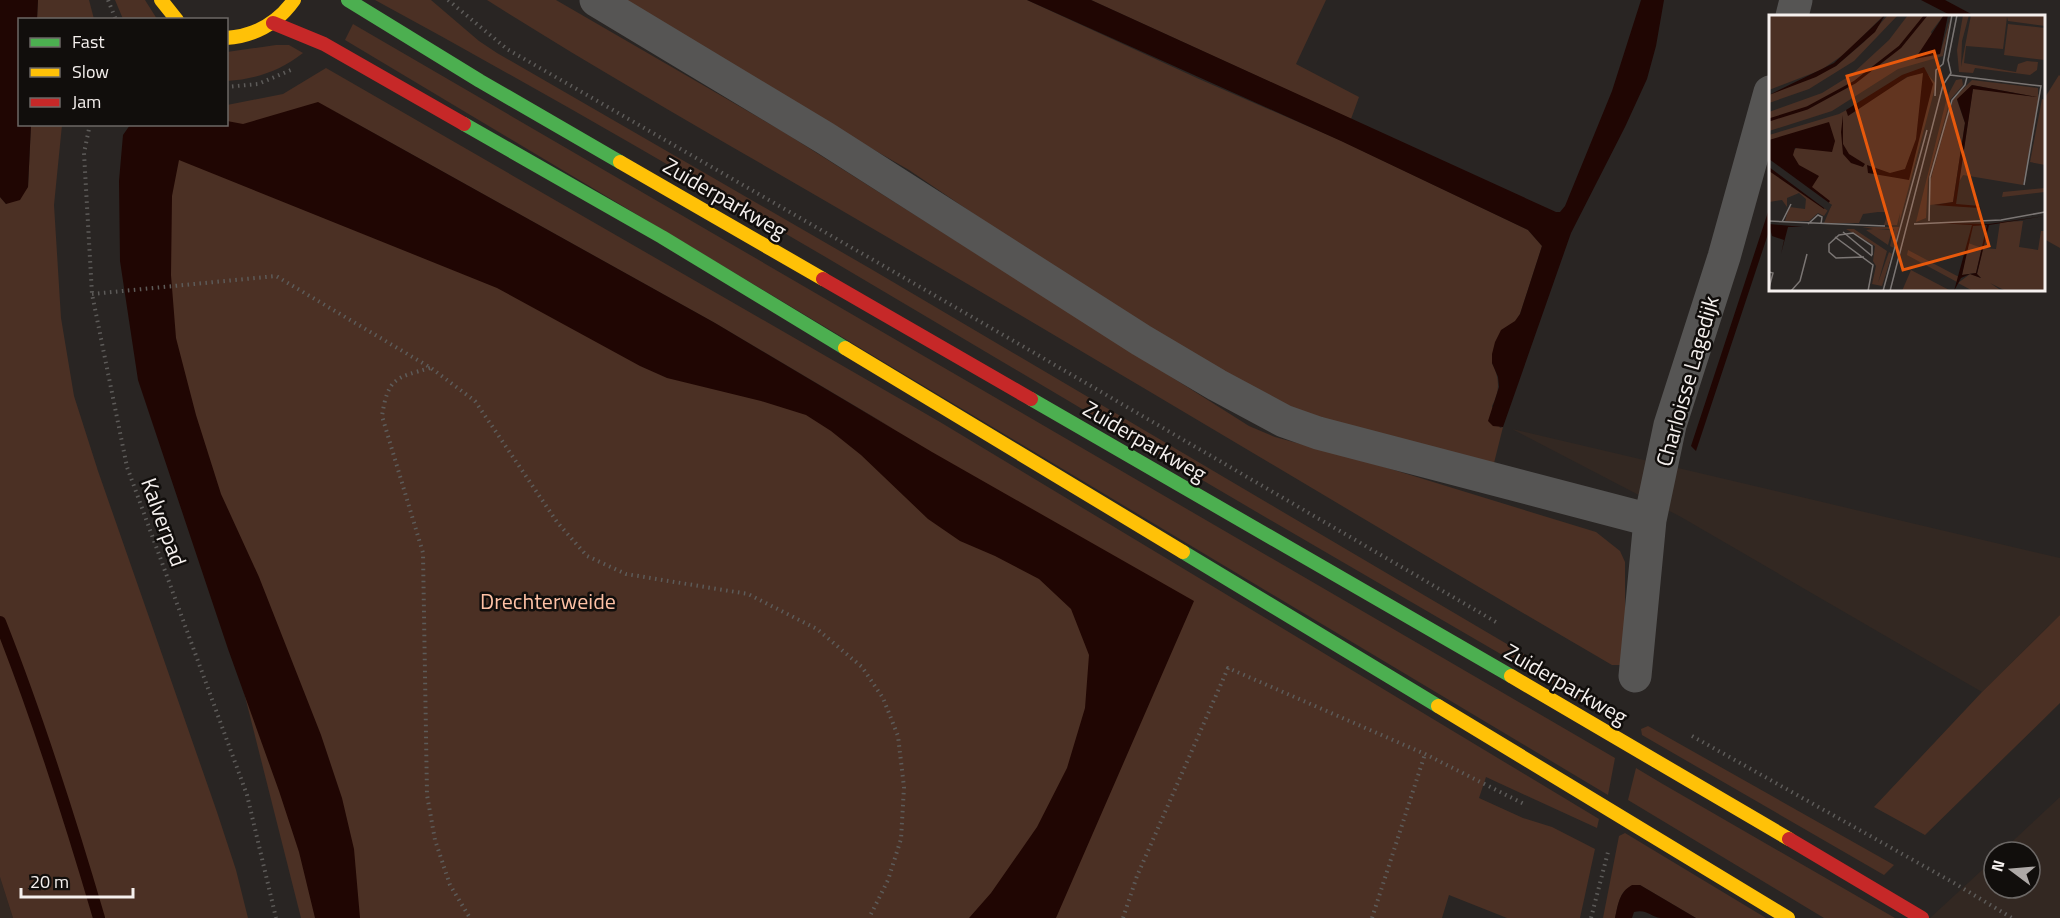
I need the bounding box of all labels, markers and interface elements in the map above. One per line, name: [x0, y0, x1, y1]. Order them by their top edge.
inset map: [1769, 15, 2045, 291]
legend: [18, 18, 228, 126]
text: Fast: [72, 28, 105, 55]
text: Slow: [72, 58, 109, 85]
text: Jam: [72, 88, 101, 115]
street label: Zuiderparkweg: [657, 149, 793, 247]
street label: Charloisse Lagedijk: [1646, 291, 1728, 470]
street label: Zuiderparkweg: [1077, 392, 1213, 490]
street label: Kalverpad: [132, 473, 196, 571]
park label: Drechterweide: [480, 584, 616, 618]
street label: Zuiderparkweg: [1498, 635, 1634, 733]
north arrow: [1982, 840, 2042, 900]
text: N: [1985, 857, 2011, 875]
scale bar: [21, 861, 134, 899]
text: 20 m: [30, 868, 69, 895]

